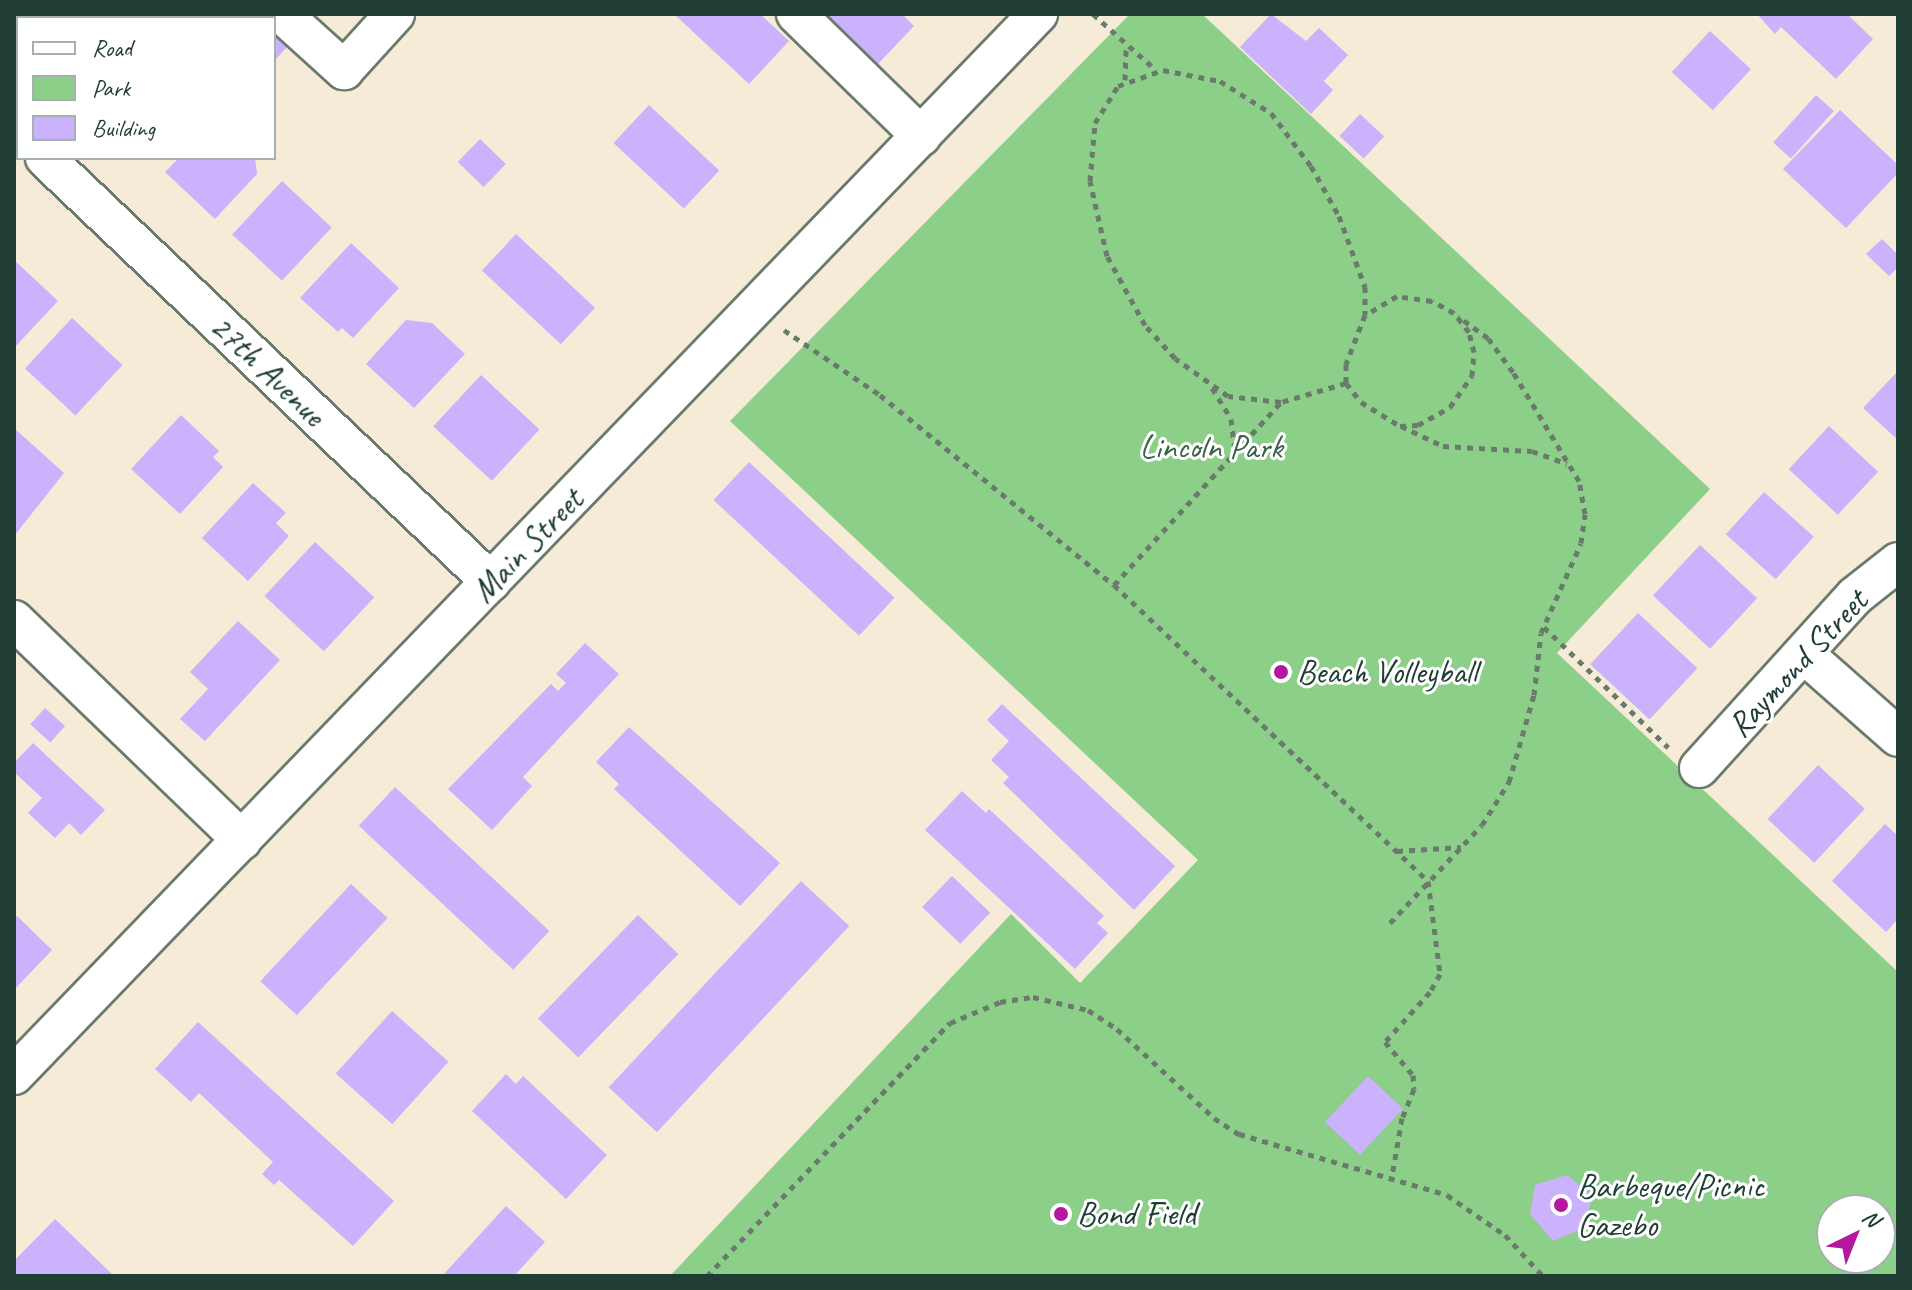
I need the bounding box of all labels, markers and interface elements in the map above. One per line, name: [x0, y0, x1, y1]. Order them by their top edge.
legend: [16, 16, 276, 160]
text: Road: [92, 33, 132, 63]
text: Park: [92, 73, 130, 103]
text: Building: [92, 113, 155, 143]
street label: 27th Avenue: [202, 305, 334, 435]
park label: Lincoln Park: [1139, 427, 1283, 467]
street label: Main Street: [463, 479, 591, 611]
street label: Raymond Street: [1718, 581, 1876, 745]
place label: Beach Volleyball: [1297, 652, 1477, 692]
marker: Beach Volleyball: [1272, 663, 1290, 681]
place label: Barbeque/Picnic Gazebo: [1577, 1165, 1764, 1244]
place label: Bond Field: [1077, 1194, 1196, 1234]
north arrow: [1816, 1194, 1896, 1274]
marker: Barbeque/Picnic Gazebo: [1552, 1196, 1570, 1214]
text: N: [1856, 1203, 1886, 1233]
marker: Bond Field: [1052, 1205, 1070, 1223]

